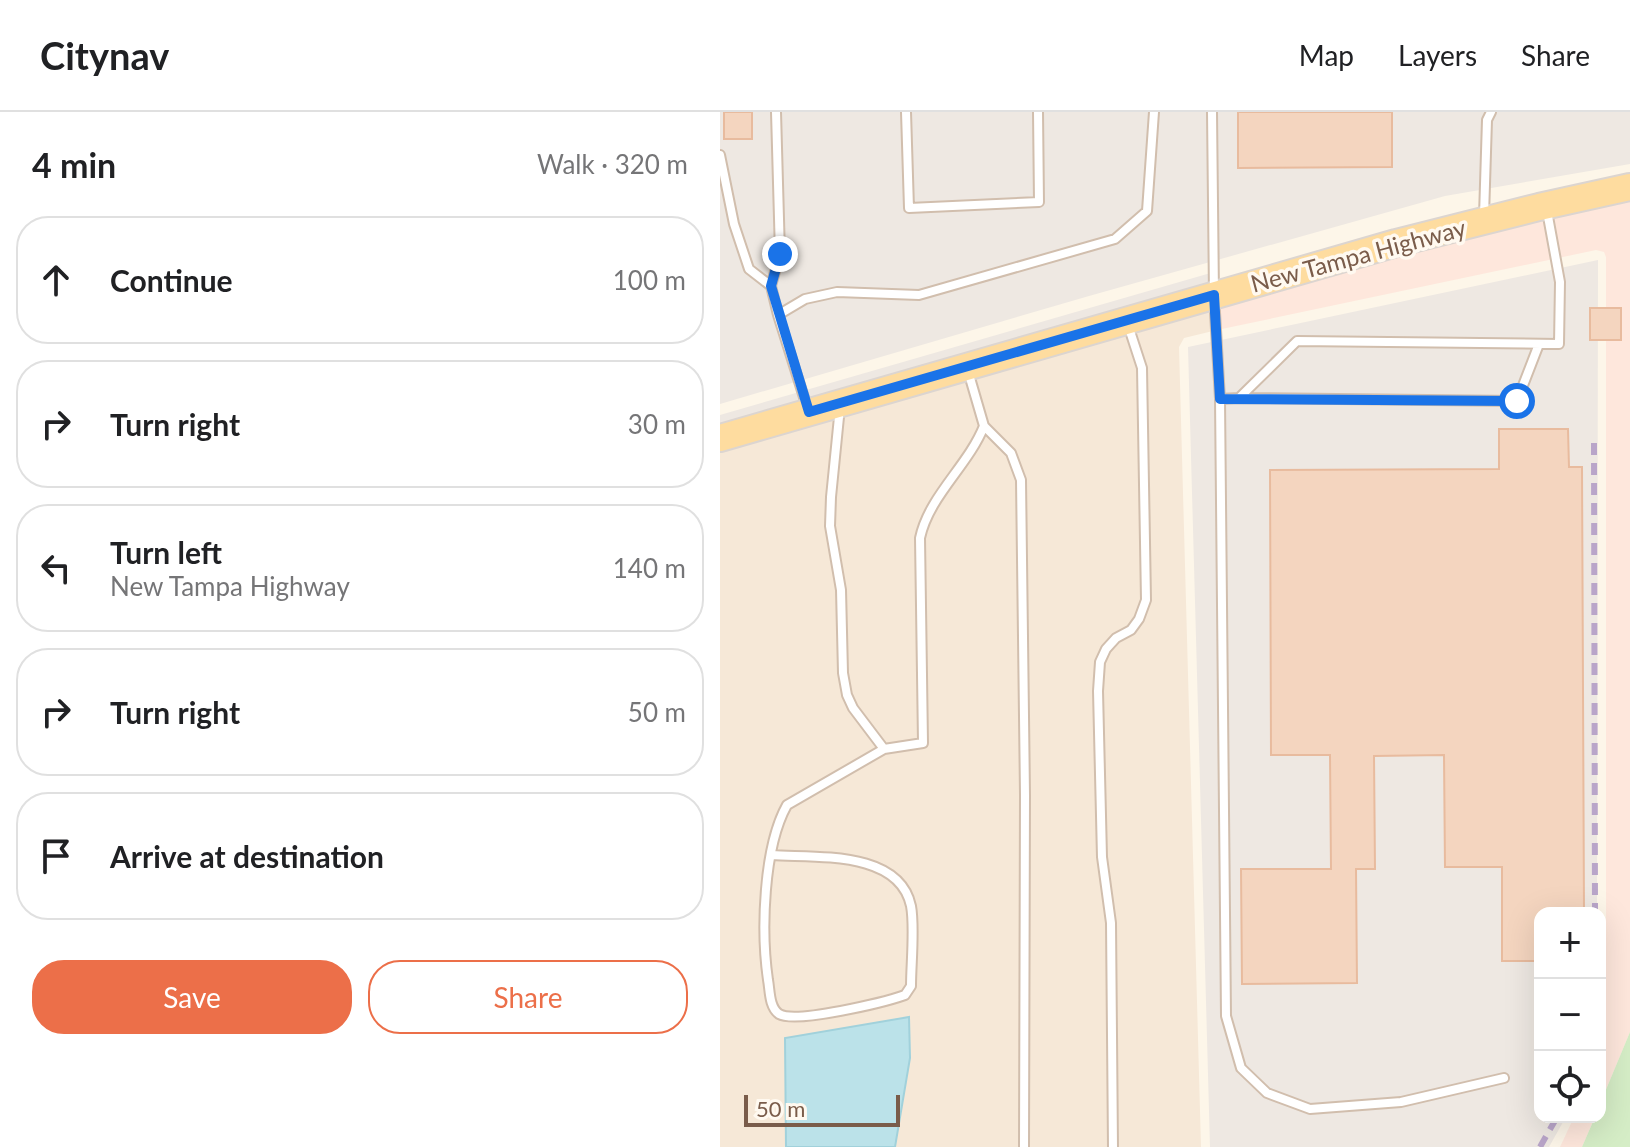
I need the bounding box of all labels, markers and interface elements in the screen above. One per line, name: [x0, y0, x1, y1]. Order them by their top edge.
text: Citynav: [40, 32, 169, 78]
text: Map: [1299, 38, 1354, 72]
text: Layers: [1398, 38, 1477, 72]
text: Share: [1521, 38, 1590, 72]
text: 4 min: [32, 144, 116, 185]
text: Walk · 320 m: [537, 148, 688, 180]
street label: New Tampa Highway: [1247, 212, 1469, 298]
route end: [762, 236, 798, 272]
icon: ahead: [34, 258, 78, 302]
text: Continue: [110, 262, 233, 298]
text: 100 m: [613, 264, 686, 296]
route start: [1499, 383, 1535, 419]
icon: right: [34, 402, 78, 446]
text: Turn right: [110, 406, 240, 442]
text: 30 m: [628, 408, 686, 440]
text: Turn left: [110, 534, 222, 570]
icon: left: [34, 546, 78, 590]
text: 140 m: [613, 552, 686, 584]
text: New Tampa Highway: [110, 570, 350, 602]
icon: right: [34, 690, 78, 734]
text: Turn right: [110, 694, 240, 730]
text: 50 m: [628, 696, 686, 728]
icon: arrive: [34, 834, 78, 878]
text: Arrive at destination: [110, 838, 384, 874]
map controls: [1534, 907, 1606, 1123]
button: +: [1534, 907, 1606, 979]
button: Save: [32, 960, 352, 1034]
button: Share: [368, 960, 688, 1034]
button: −: [1534, 979, 1606, 1051]
button: locate: [1534, 1051, 1606, 1123]
scale bar: [744, 1091, 900, 1127]
text: 50 m: [756, 1095, 805, 1122]

